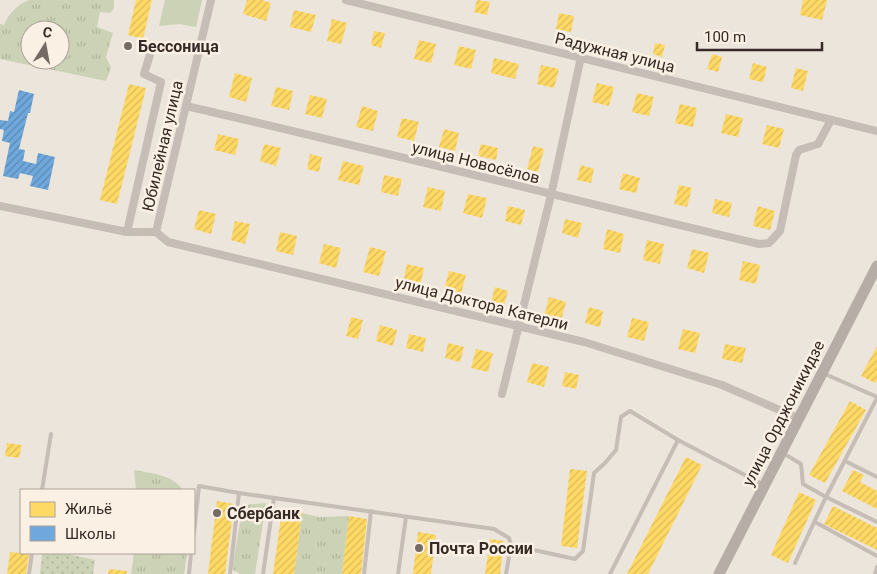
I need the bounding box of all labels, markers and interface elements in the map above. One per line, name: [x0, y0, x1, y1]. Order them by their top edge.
north arrow: [20, 20, 70, 70]
scale bar: [697, 20, 822, 52]
text: С: [41, 24, 54, 41]
street label: Радужная улица: [553, 28, 677, 77]
text: 100 m: [704, 28, 746, 46]
place label: Бессоница: [138, 37, 219, 56]
marker: Бессоница: [122, 40, 134, 52]
street label: Юбилейная улица: [138, 79, 187, 213]
street label: улица Новосёлов: [410, 137, 542, 188]
street label: улица Доктора Катерли: [393, 273, 570, 334]
street label: улица Орджоникидзе: [738, 337, 829, 489]
legend: [20, 489, 195, 554]
text: Жильё: [65, 500, 112, 518]
place label: Сбербанк: [227, 504, 301, 523]
marker: Сбербанк: [211, 507, 223, 519]
text: Школы: [65, 525, 116, 543]
place label: Почта России: [429, 539, 533, 558]
marker: Почта России: [413, 542, 425, 554]

